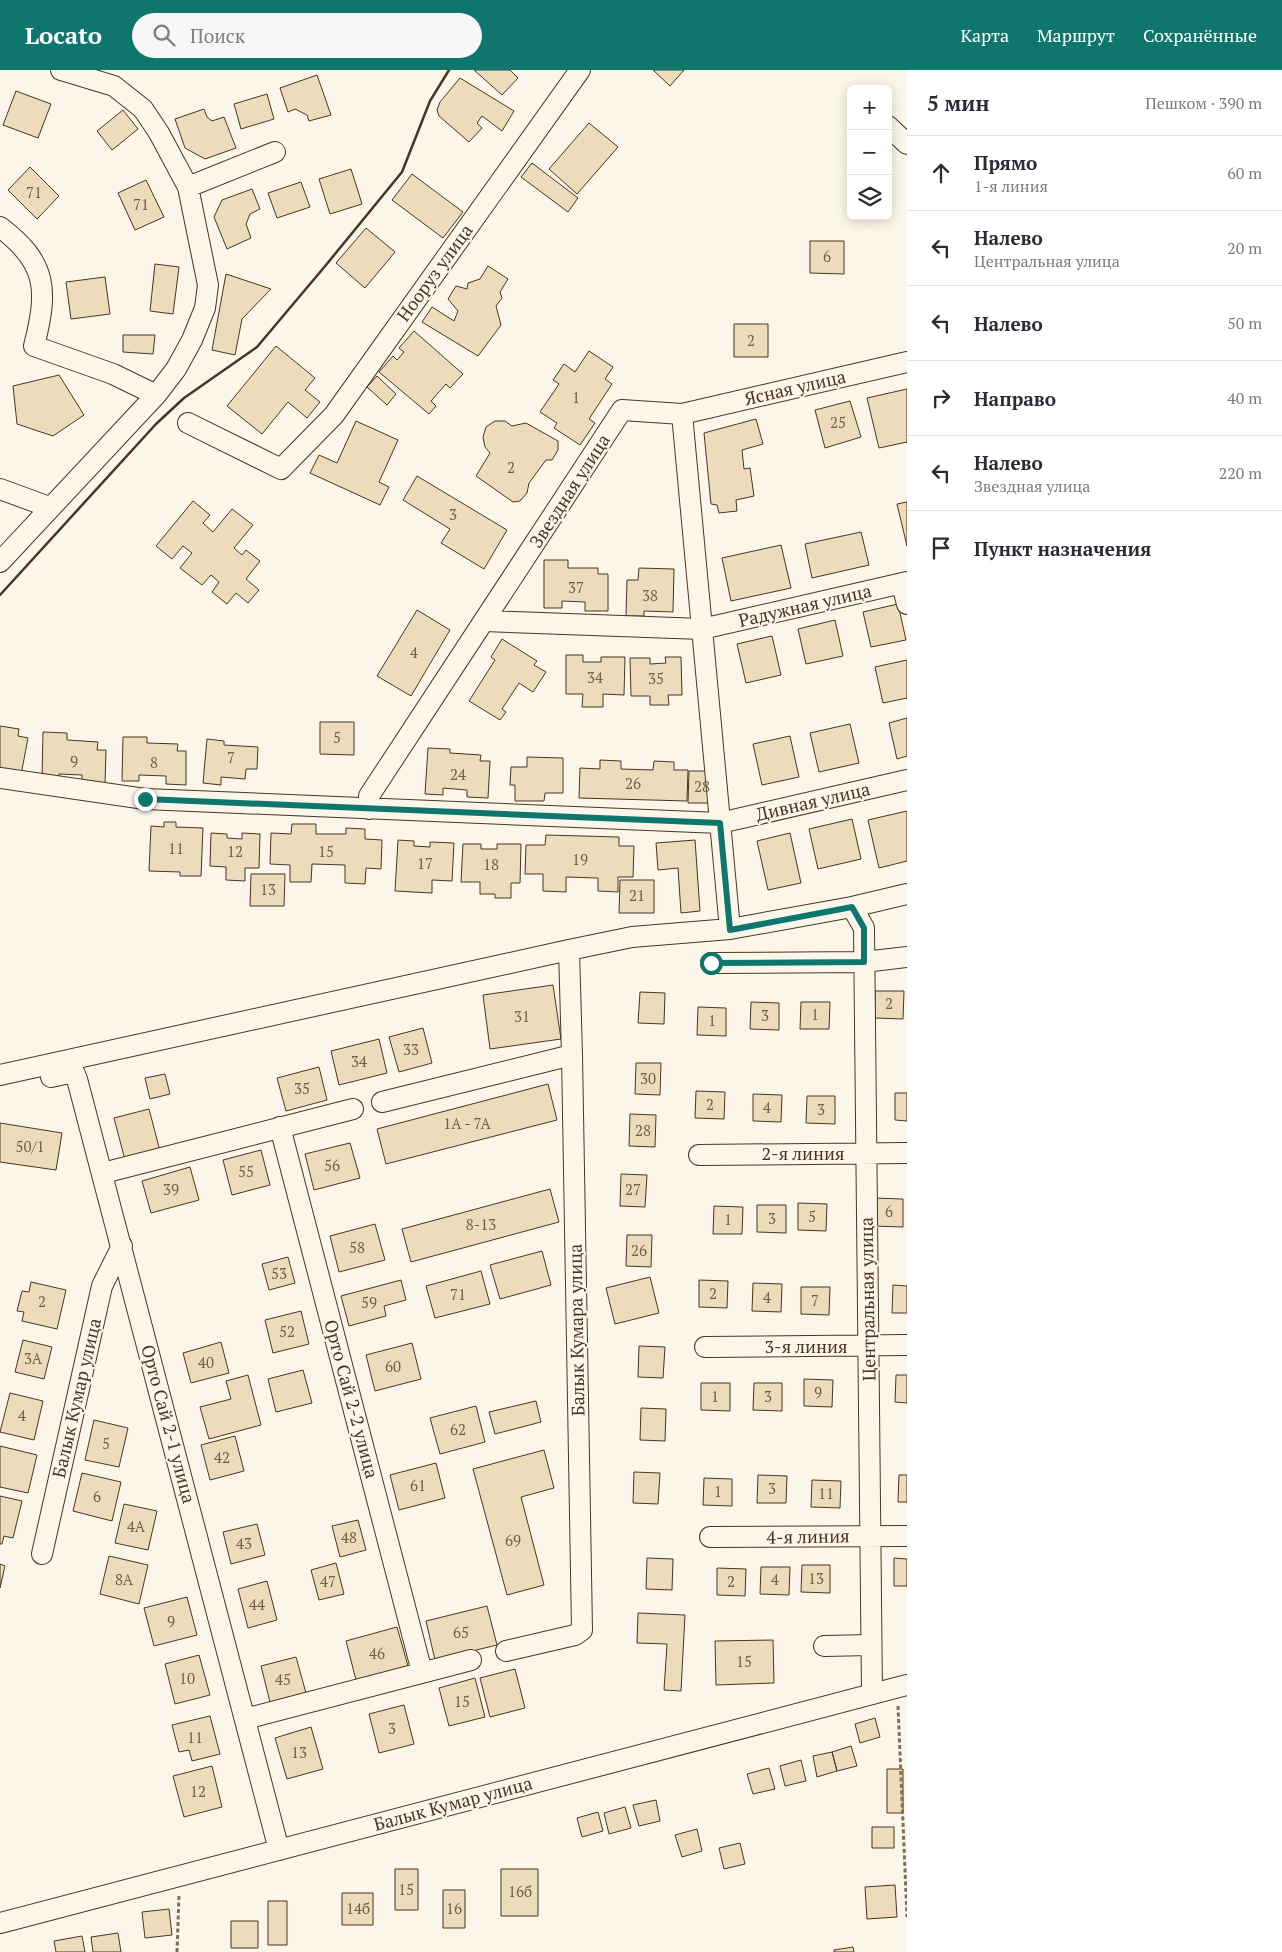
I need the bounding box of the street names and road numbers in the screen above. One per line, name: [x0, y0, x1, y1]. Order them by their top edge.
street label: Нооруз улица: [391, 219, 478, 326]
street label: Ясная улица: [742, 364, 848, 410]
street label: Звездная улица: [523, 429, 615, 552]
street label: Радужная улица: [736, 578, 874, 632]
street label: Дивная улица: [753, 776, 872, 826]
street label: 2-я линия: [761, 1141, 845, 1165]
street label: Центральная улица: [854, 1217, 880, 1381]
street label: Балык Кумара улица: [562, 1244, 590, 1416]
street label: Балык Кумар улица: [46, 1316, 106, 1480]
street label: Орто Сай 2-2 улица: [319, 1317, 385, 1481]
street label: 3-я линия: [764, 1334, 848, 1358]
street label: Орто Сай 2-1 улица: [136, 1342, 202, 1506]
street label: 4-я линия: [766, 1523, 850, 1549]
street label: Балык Кумар улица: [371, 1770, 535, 1836]

